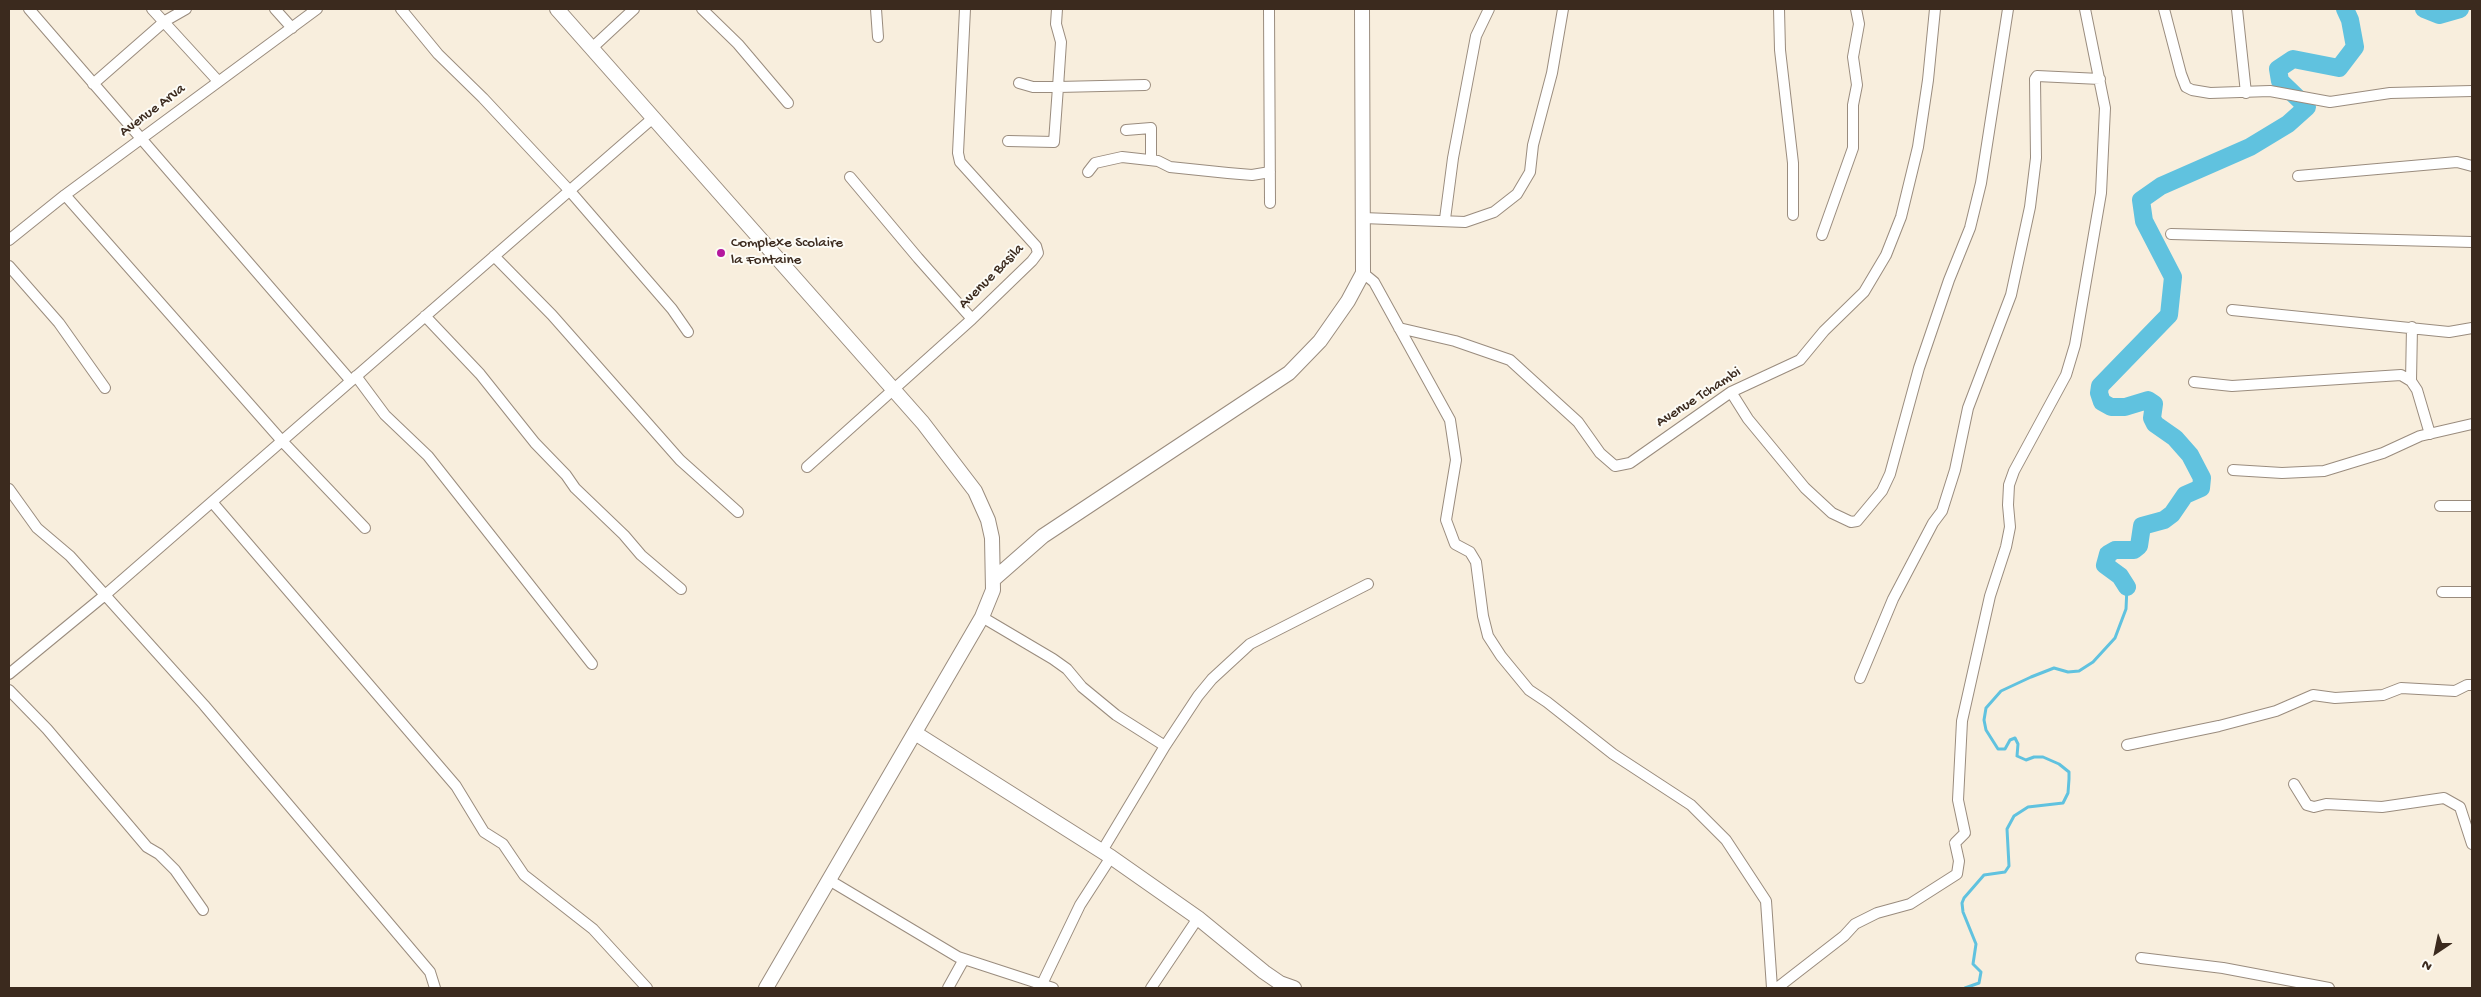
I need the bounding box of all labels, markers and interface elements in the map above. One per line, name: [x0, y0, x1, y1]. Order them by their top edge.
street label: Avenue Arva: [117, 80, 189, 142]
place label: Complexe Scolaire la Fontaine: [731, 235, 843, 270]
street label: Avenue Basila: [956, 241, 1028, 313]
marker: Complexe Scolaire la Fontaine: [715, 247, 727, 259]
street label: Avenue Tchambi: [1653, 364, 1745, 432]
north arrow: [2411, 927, 2461, 977]
text: N: [2419, 955, 2436, 974]

